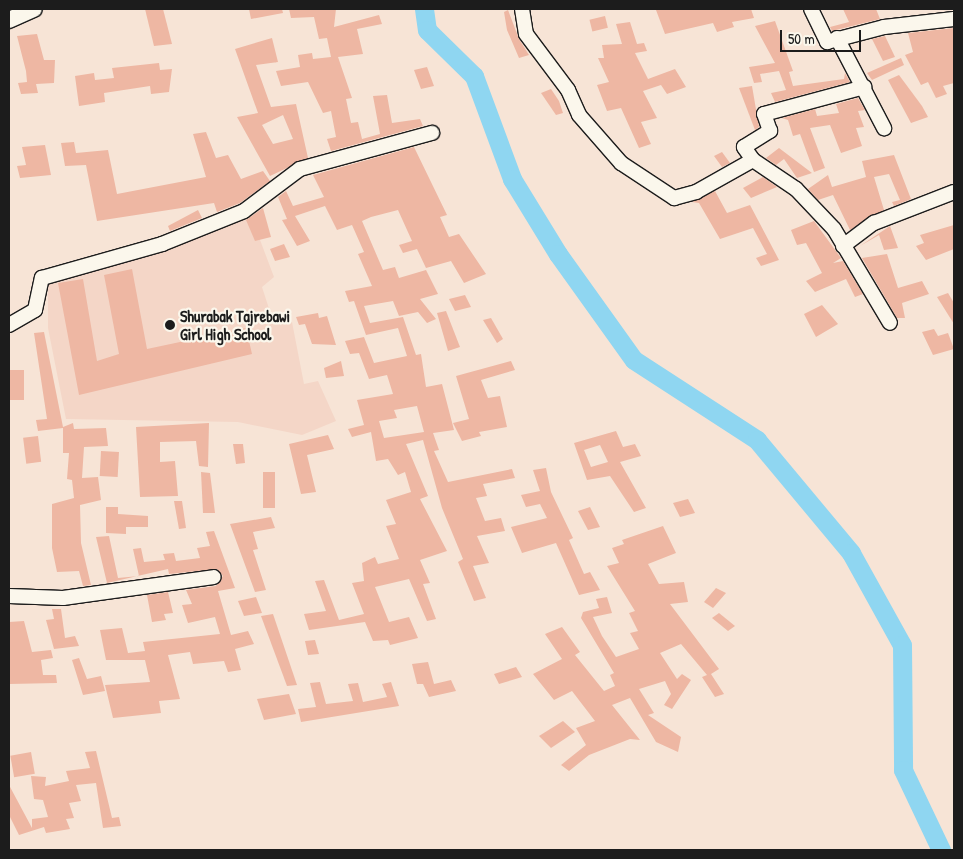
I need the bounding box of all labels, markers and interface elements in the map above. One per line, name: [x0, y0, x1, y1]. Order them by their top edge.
scale bar: [783, 20, 864, 52]
text: 50 m: [788, 28, 815, 49]
place label: Shurabak Tajrebawi Girl High School: [180, 306, 290, 344]
marker: Shurabak Tajrebawi Girl High School: [164, 319, 176, 331]

